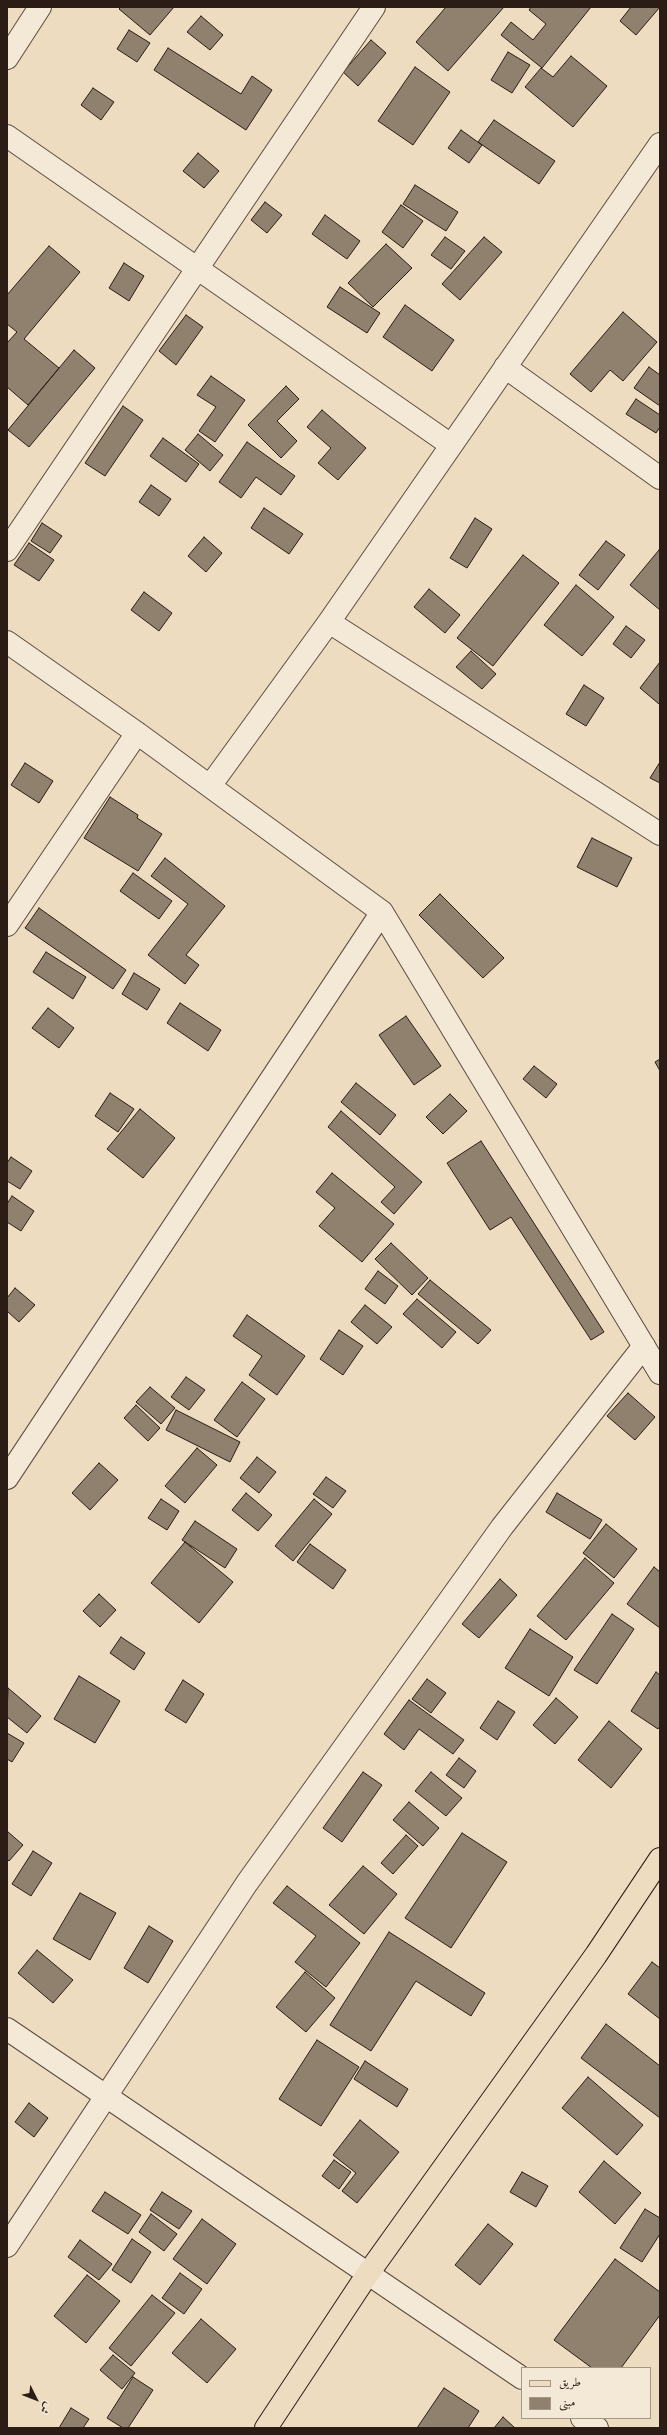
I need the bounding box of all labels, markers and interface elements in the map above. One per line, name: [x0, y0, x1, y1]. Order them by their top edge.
legend: [521, 2367, 651, 2419]
text: طريق: [559, 2377, 581, 2389]
north arrow: [16, 2379, 56, 2419]
text: مبنى: [559, 2397, 575, 2409]
text: ش: [38, 2400, 53, 2415]

